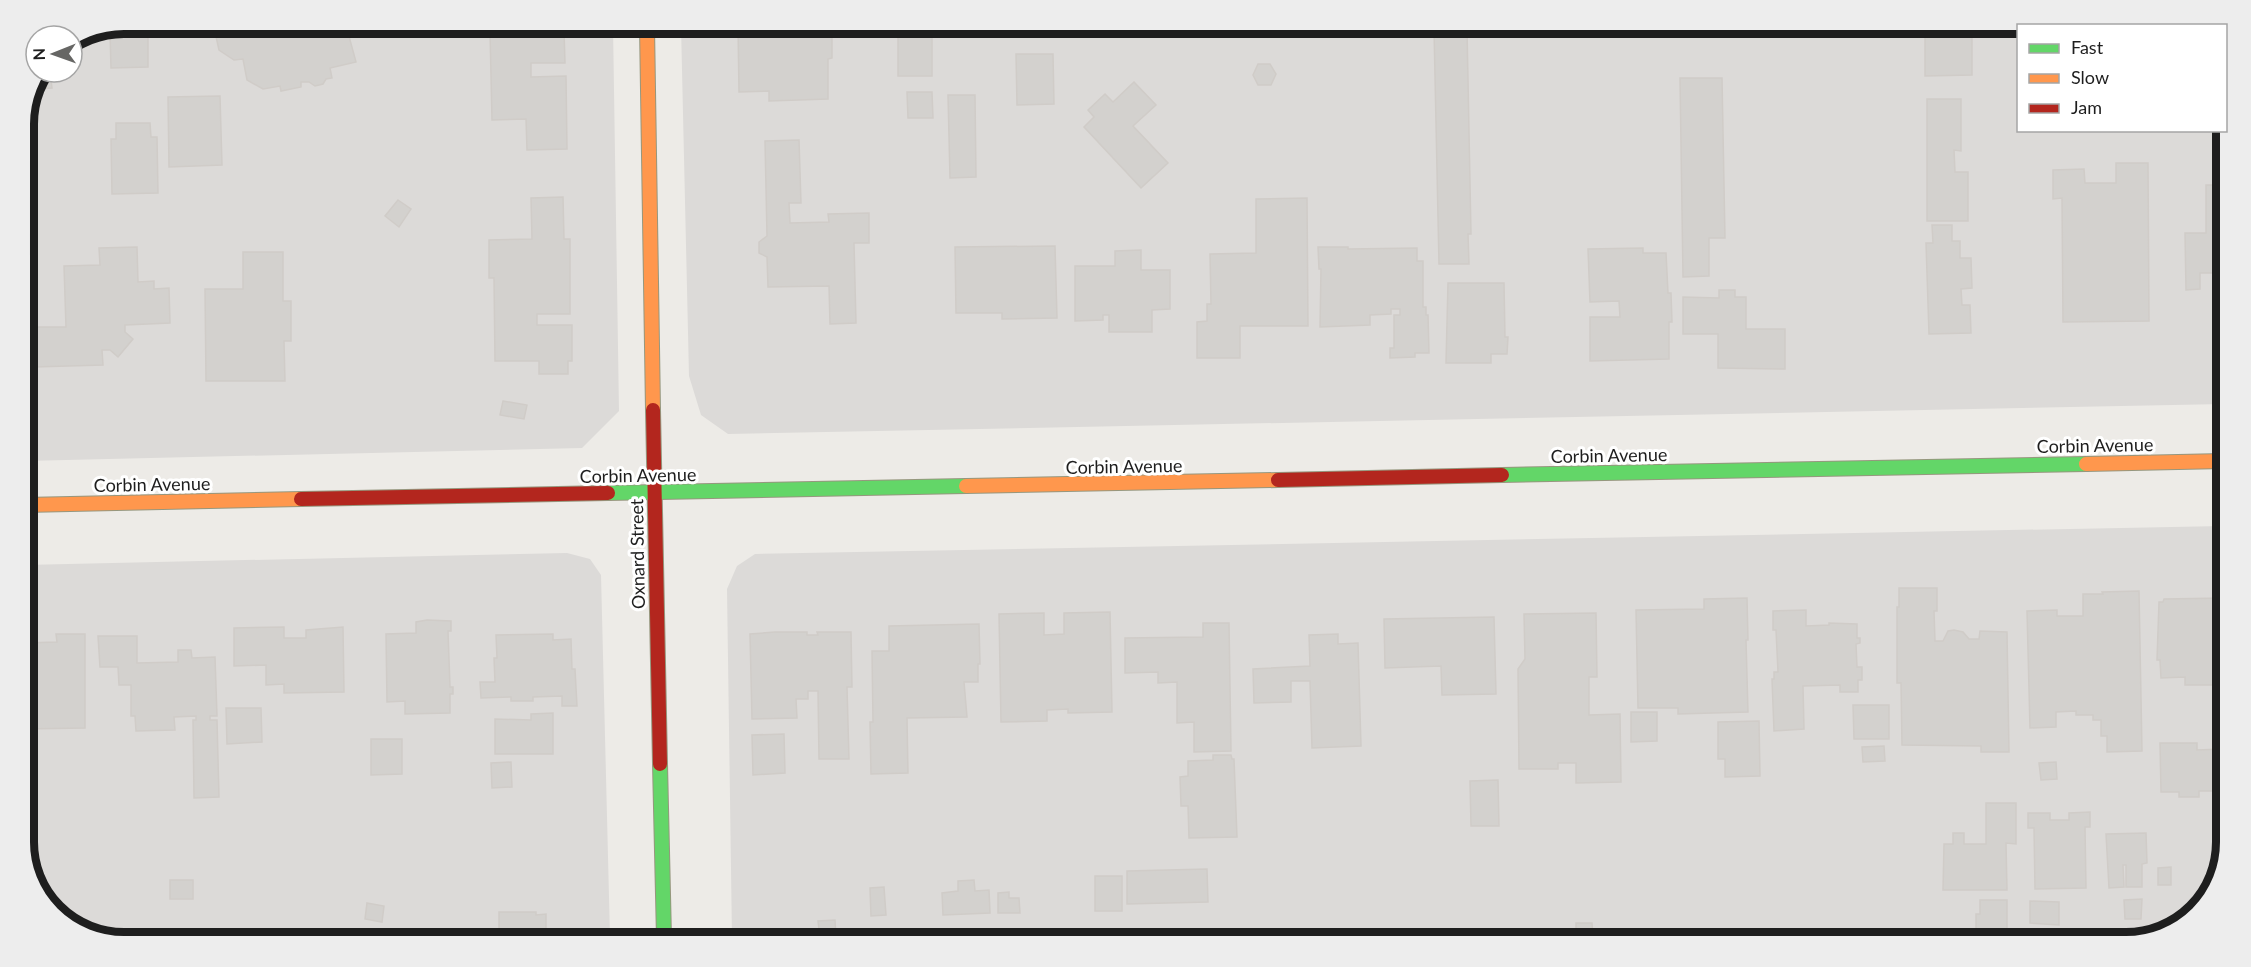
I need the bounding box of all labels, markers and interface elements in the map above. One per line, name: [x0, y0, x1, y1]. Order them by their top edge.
north arrow: [24, 24, 84, 84]
legend: [2017, 24, 2227, 132]
text: Fast: [2071, 36, 2104, 58]
text: N: [29, 48, 48, 61]
text: Slow: [2071, 66, 2109, 88]
text: Jam: [2071, 96, 2102, 118]
street label: Corbin Avenue: [2036, 433, 2154, 457]
street label: Corbin Avenue: [1550, 443, 1668, 467]
street label: Corbin Avenue: [1065, 454, 1183, 478]
street label: Corbin Avenue: [579, 463, 697, 487]
street label: Corbin Avenue: [93, 472, 211, 496]
street label: Oxnard Street: [625, 498, 649, 609]

